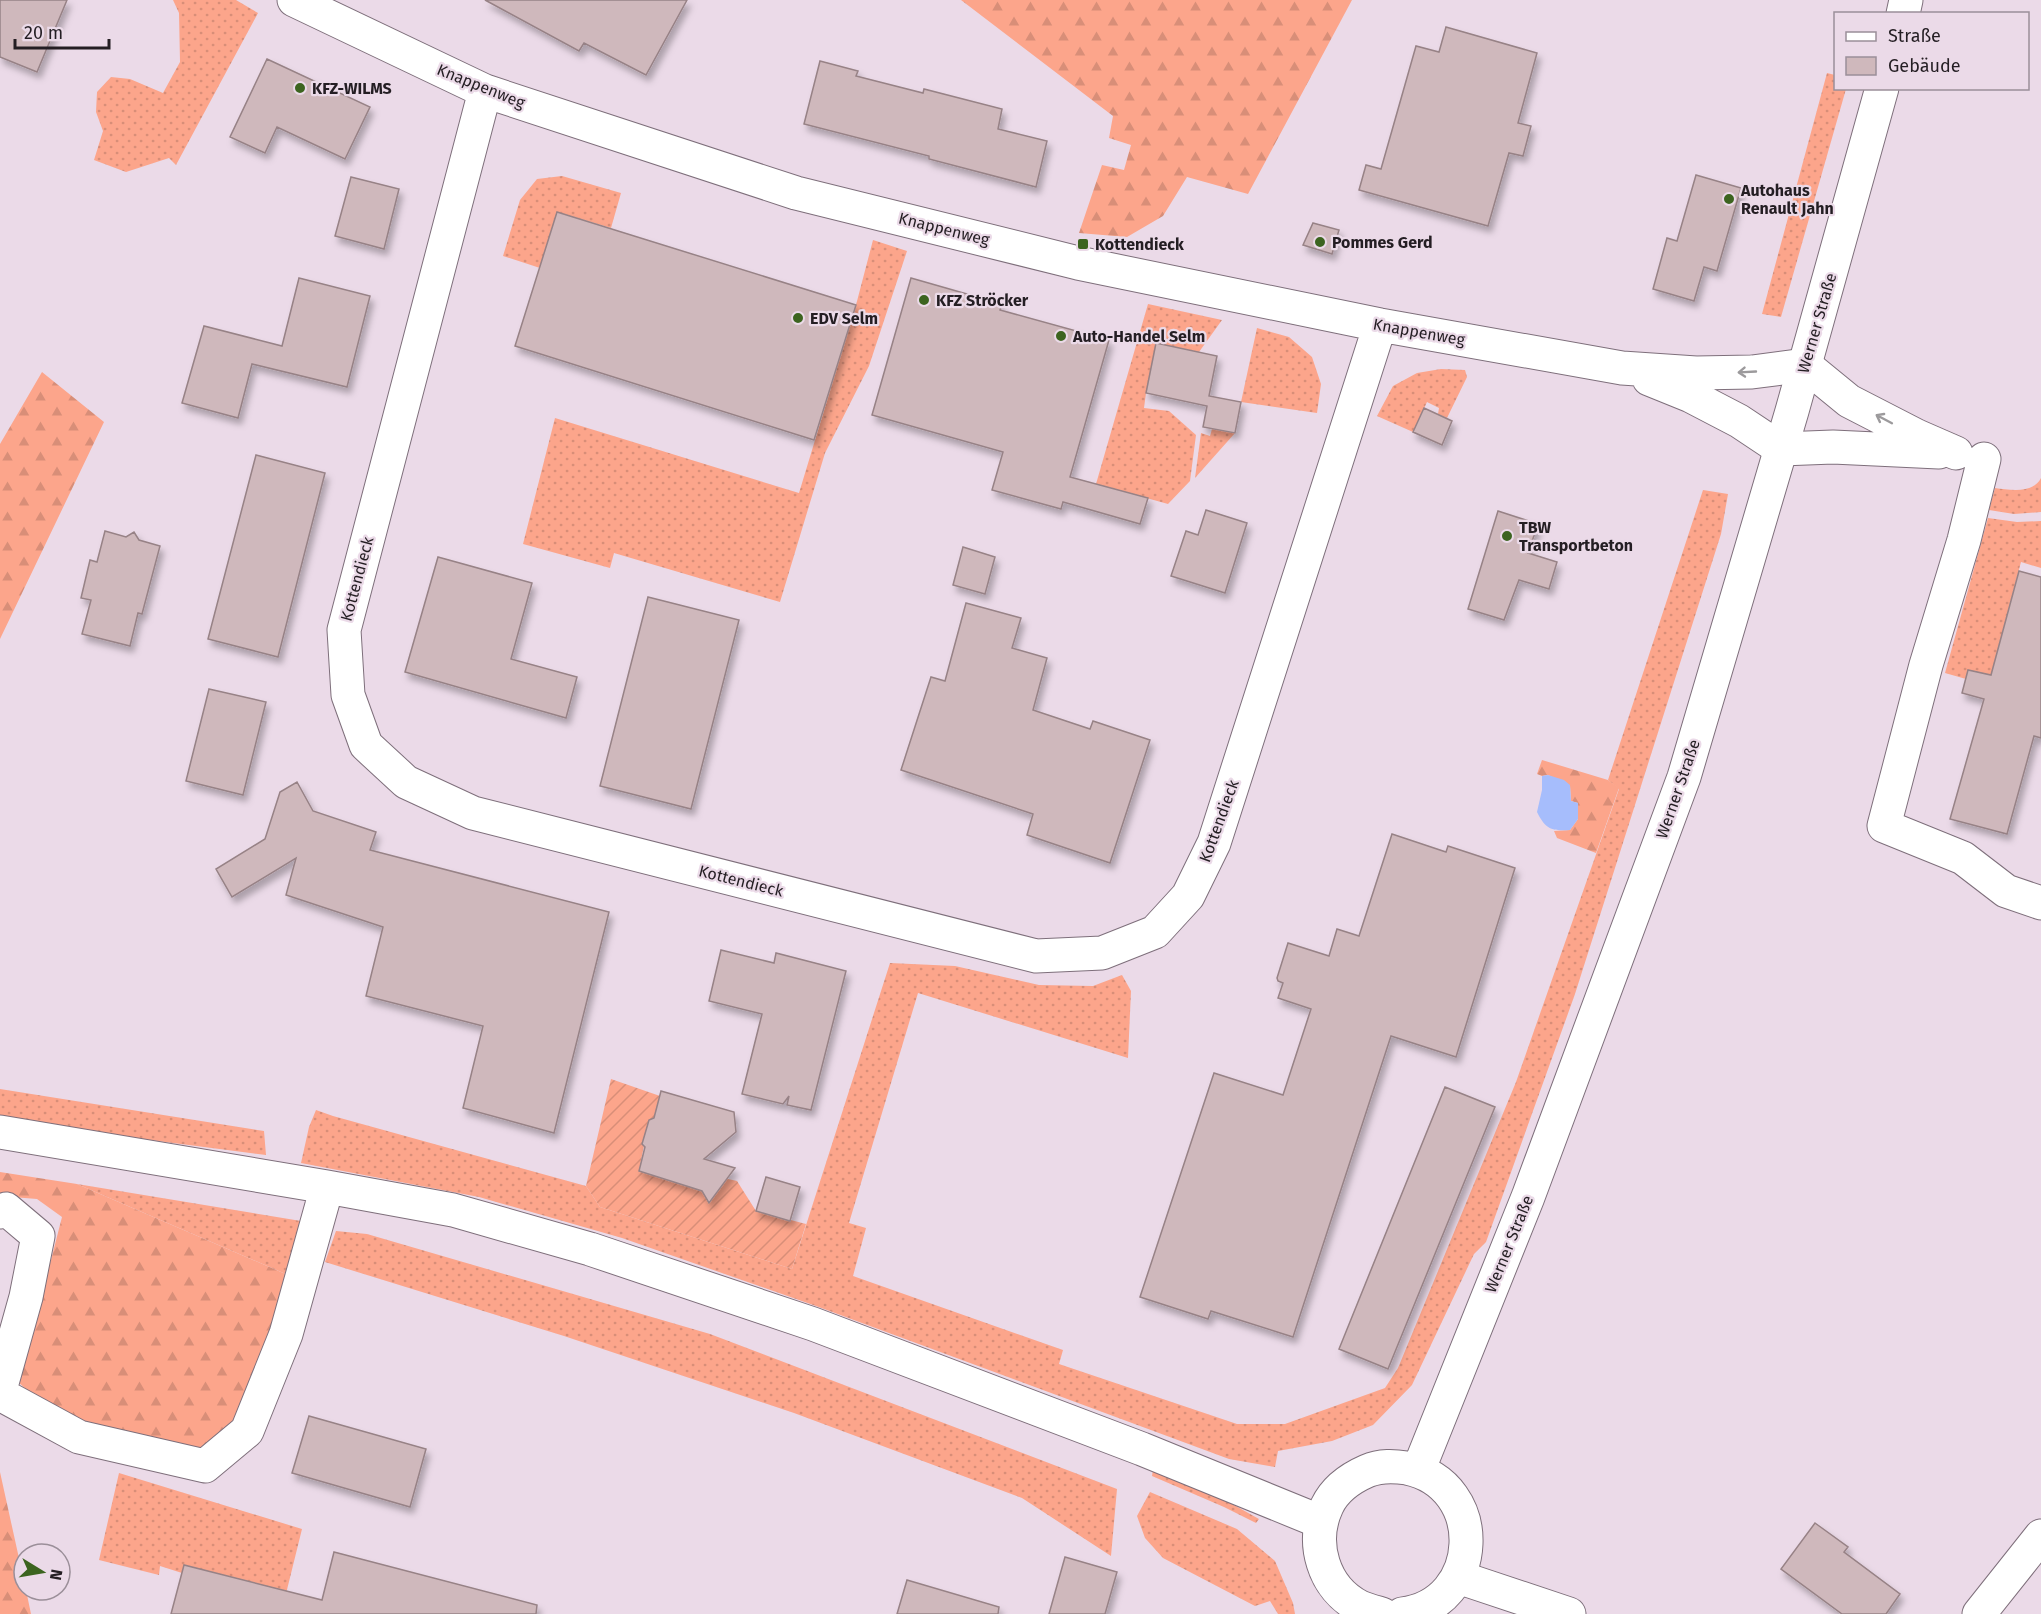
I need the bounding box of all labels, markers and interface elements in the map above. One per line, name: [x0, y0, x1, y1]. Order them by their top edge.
scale bar: [15, 12, 110, 50]
legend: [1834, 12, 2029, 90]
text: 20 m: [24, 22, 63, 44]
text: Straße: [1888, 25, 1941, 47]
text: Gebäude: [1888, 55, 1961, 77]
street label: Knappenweg: [434, 60, 528, 113]
place label: KFZ-WILMS: [312, 79, 392, 98]
marker: KFZ-WILMS: [293, 81, 307, 95]
place label: Autohaus Renault Jahn: [1740, 181, 1834, 218]
marker: Autohaus Renault Jahn: [1722, 192, 1736, 206]
street label: Knappenweg: [897, 209, 992, 250]
place label: Pommes Gerd: [1332, 233, 1433, 252]
place label: Kottendieck: [1095, 235, 1184, 254]
marker: Pommes Gerd: [1313, 235, 1327, 249]
marker: Kottendieck: [1076, 237, 1090, 251]
street label: Werner Straße: [1794, 271, 1840, 375]
place label: KFZ Ströcker: [936, 291, 1029, 310]
marker: KFZ Ströcker: [917, 293, 931, 307]
place label: EDV Selm: [810, 309, 878, 328]
marker: EDV Selm: [791, 311, 805, 325]
street label: Knappenweg: [1371, 315, 1467, 350]
place label: Auto-Handel Selm: [1072, 327, 1205, 346]
marker: Auto-Handel Selm: [1054, 329, 1068, 343]
one-way arrow: [1737, 366, 1757, 378]
one-way arrow: [1876, 413, 1894, 424]
place label: TBW Transportbeton: [1519, 518, 1633, 555]
marker: TBW Transportbeton: [1500, 529, 1514, 543]
street label: Kottendieck: [337, 534, 378, 623]
street label: Werner Straße: [1652, 737, 1704, 841]
street label: Kottendieck: [1195, 776, 1243, 865]
street label: Kottendieck: [697, 861, 786, 901]
street label: Werner Straße: [1481, 1192, 1537, 1296]
north arrow: [12, 1542, 72, 1602]
text: N: [46, 1568, 67, 1582]

